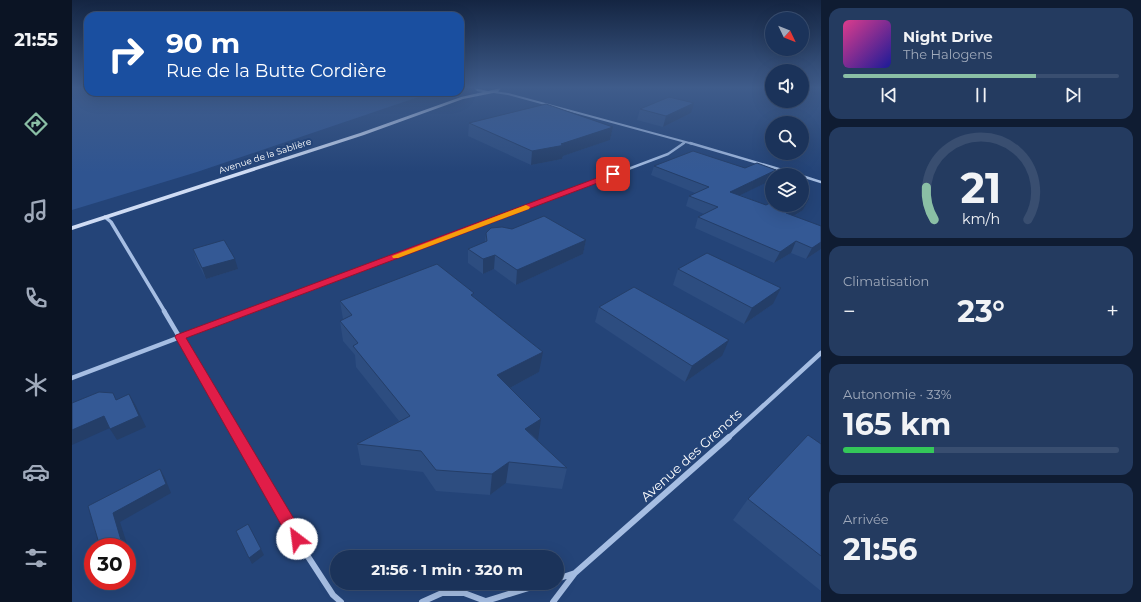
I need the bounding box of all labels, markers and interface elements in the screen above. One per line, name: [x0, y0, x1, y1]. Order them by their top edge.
north arrow: [765, 12, 809, 56]
map controls: [765, 12, 809, 212]
text: 90 m: [166, 26, 240, 60]
text: Night Drive: [903, 27, 993, 46]
icon: right: [100, 28, 152, 80]
text: 21:55: [14, 29, 58, 51]
text: The Halogens: [903, 46, 992, 62]
text: Rue de la Butte Cordière: [166, 60, 386, 82]
button: sound: [765, 64, 809, 108]
icon: previous: [878, 84, 900, 106]
icon: pause: [970, 84, 992, 106]
icon: next: [1062, 84, 1084, 106]
icon: directions: [22, 110, 50, 138]
button: search: [765, 116, 809, 160]
street label: Avenue de la Sablière: [217, 135, 313, 176]
pin: [596, 157, 630, 191]
icon: arrive: [602, 163, 624, 185]
text: 21: [961, 163, 1001, 213]
button: layers: [765, 168, 809, 212]
icon: music: [22, 197, 50, 225]
text: km/h: [962, 210, 1000, 228]
text: Climatisation: [843, 273, 929, 289]
icon: phone: [22, 284, 50, 312]
text: 23°: [957, 293, 1005, 330]
text: −: [843, 298, 856, 325]
text: +: [1106, 298, 1119, 325]
icon: climate: [22, 371, 50, 399]
text: Autonomie · 33%: [843, 386, 952, 402]
street label: Avenue des Grenots: [637, 405, 745, 505]
text: 165 km: [843, 406, 951, 443]
icon: car: [22, 458, 50, 486]
text: Arrivée: [843, 511, 889, 527]
position arrow: [276, 518, 318, 560]
text: 21:56: [843, 531, 917, 568]
speed limit sign: 30: [84, 538, 136, 590]
icon: filters: [22, 544, 50, 572]
text: 21:56 · 1 min · 320 m: [371, 560, 523, 579]

